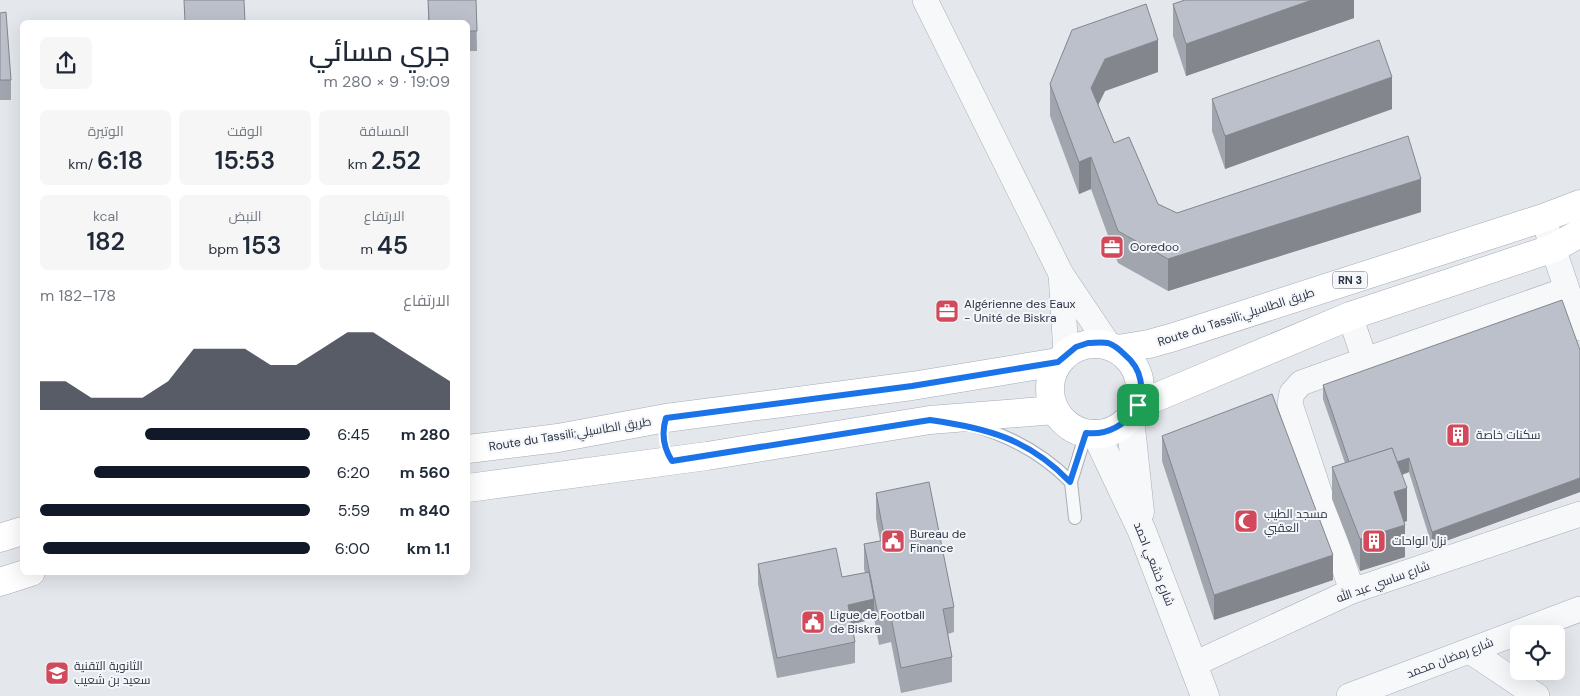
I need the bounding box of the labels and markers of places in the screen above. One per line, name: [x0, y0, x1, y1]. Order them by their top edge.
office icon: Ooredoo: [1099, 234, 1125, 260]
place label: Ooredoo: [1130, 239, 1179, 255]
place label: Algérienne des Eaux - Unité de Biskra: [964, 296, 1076, 326]
office icon: Algérienne des Eaux - Unité de Biskra: [934, 298, 960, 324]
pin: [1117, 384, 1159, 426]
building icon: سكنات خاصة: [1445, 422, 1471, 448]
place label: سكنات خاصة: [1476, 427, 1541, 443]
place label: مسجد الطيب العقبي: [1264, 506, 1328, 538]
mosque icon: مسجد الطيب العقبي: [1233, 508, 1259, 534]
place label: Bureau de Finance: [910, 526, 966, 556]
public building icon: Bureau de Finance: [880, 528, 906, 554]
building icon: نزل الواحات: [1361, 528, 1387, 554]
place label: نزل الواحات: [1392, 533, 1446, 549]
place label: Ligue de Football de Biskra: [830, 607, 925, 637]
public building icon: Ligue de Football de Biskra: [800, 609, 826, 635]
place label: الثانوية التقنية سعيد بن شعيب: [74, 658, 150, 688]
school or university icon: الثانوية التقنية سعيد بن شعيب: [44, 660, 70, 686]

